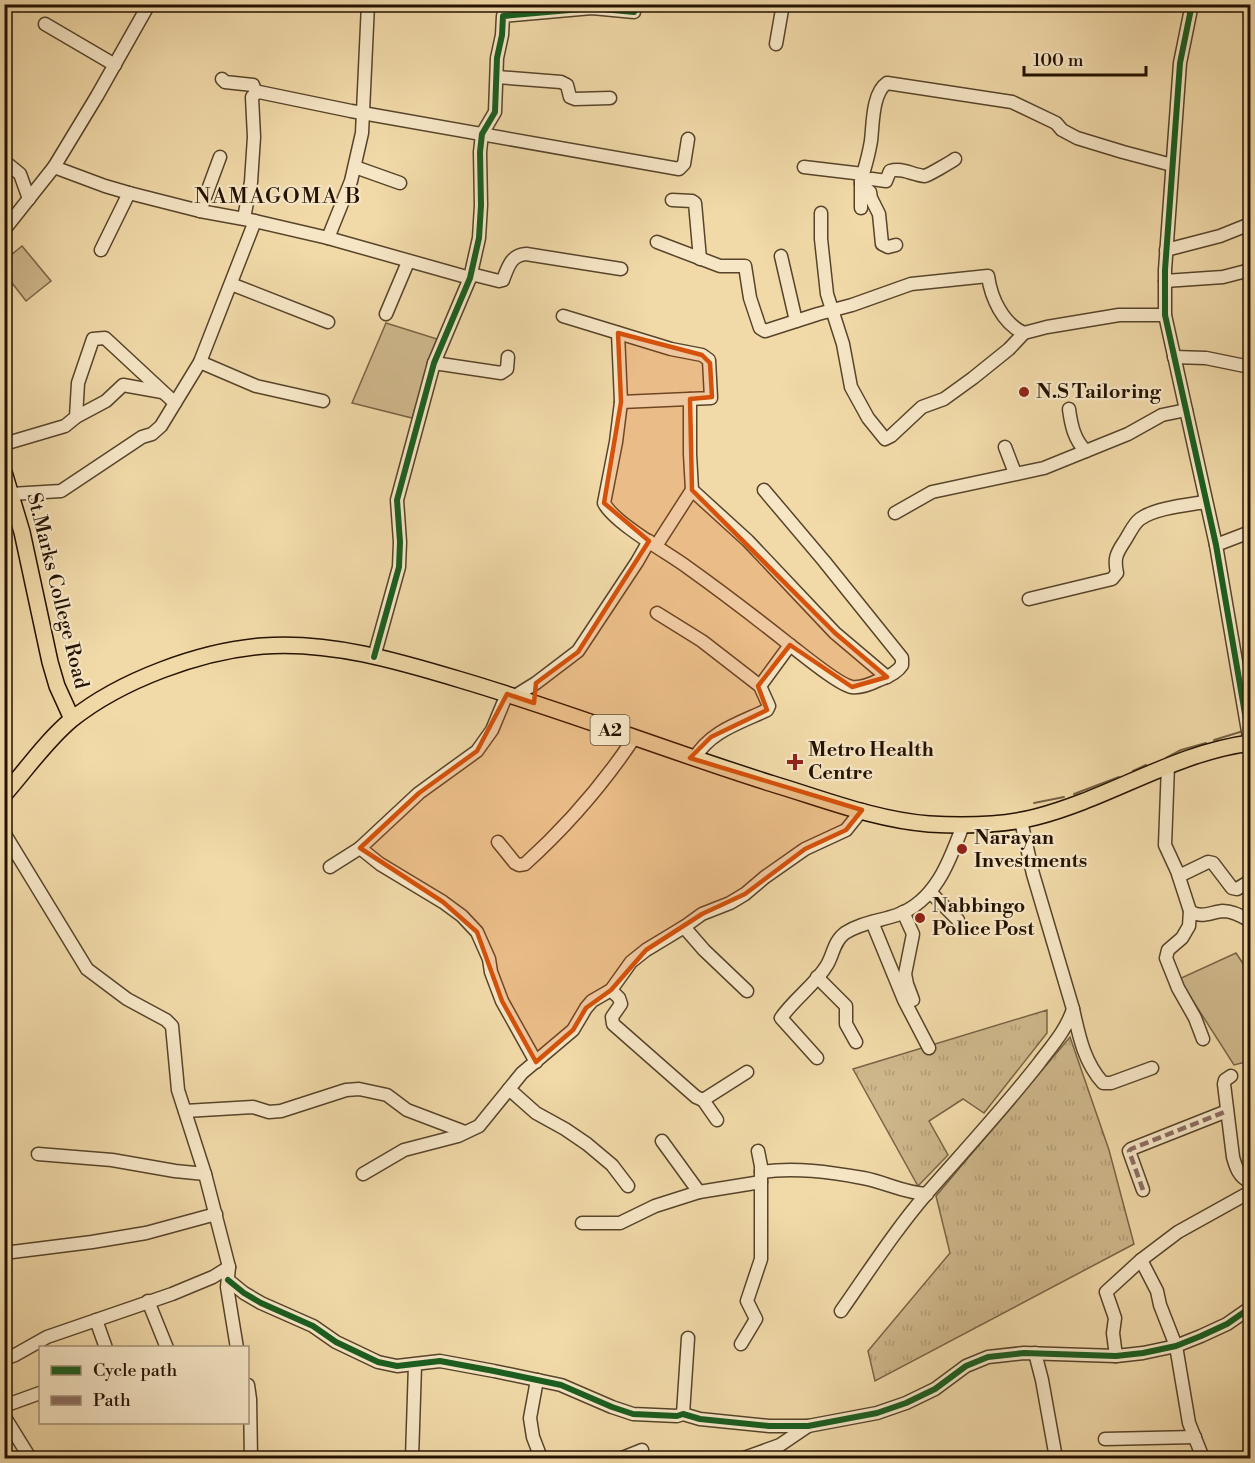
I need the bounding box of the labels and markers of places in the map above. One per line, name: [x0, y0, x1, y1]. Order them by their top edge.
place label: N.S Tailoring: [1036, 380, 1162, 405]
marker: N.S Tailoring: [1017, 385, 1031, 399]
place label: Metro Health Centre: [808, 738, 935, 786]
marker: Metro Health Centre: [786, 753, 804, 771]
place label: Narayan Investments: [974, 826, 1087, 874]
marker: Narayan Investments: [955, 842, 969, 856]
place label: Nabbingo Police Post: [932, 894, 1035, 942]
marker: Nabbingo Police Post: [913, 911, 927, 925]

